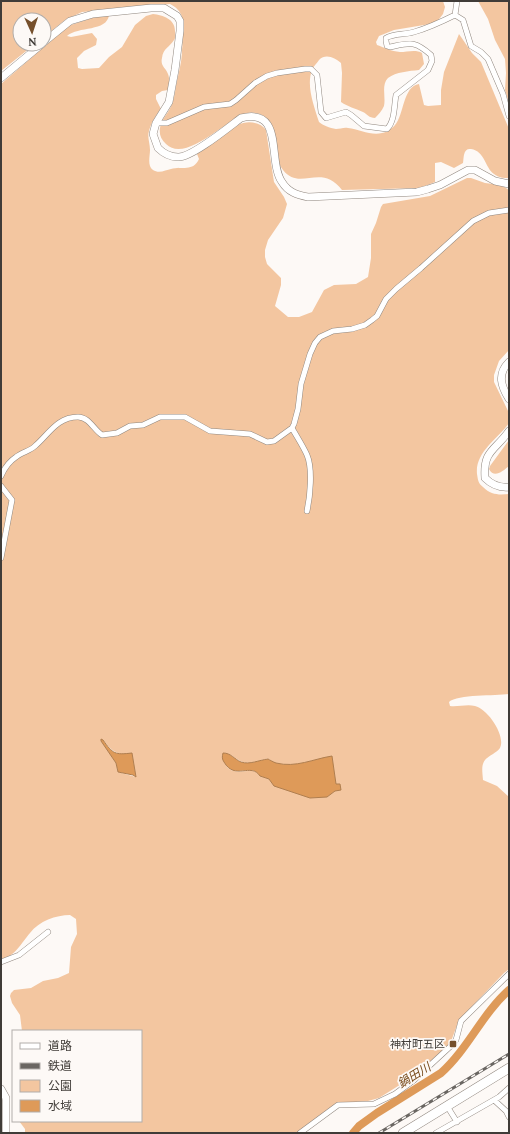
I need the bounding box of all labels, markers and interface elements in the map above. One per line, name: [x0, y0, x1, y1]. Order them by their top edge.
north arrow: [12, 12, 52, 52]
text: N: [27, 35, 37, 49]
legend: [12, 1030, 142, 1122]
place label: 神村町五区: [390, 1037, 445, 1051]
text: 道路: [48, 1038, 72, 1053]
marker: 神村町五区: [448, 1039, 458, 1049]
text: 鉄道: [48, 1058, 72, 1073]
water label: 鍋田川: [395, 1058, 435, 1091]
text: 公園: [48, 1078, 72, 1093]
text: 水域: [48, 1098, 72, 1113]

